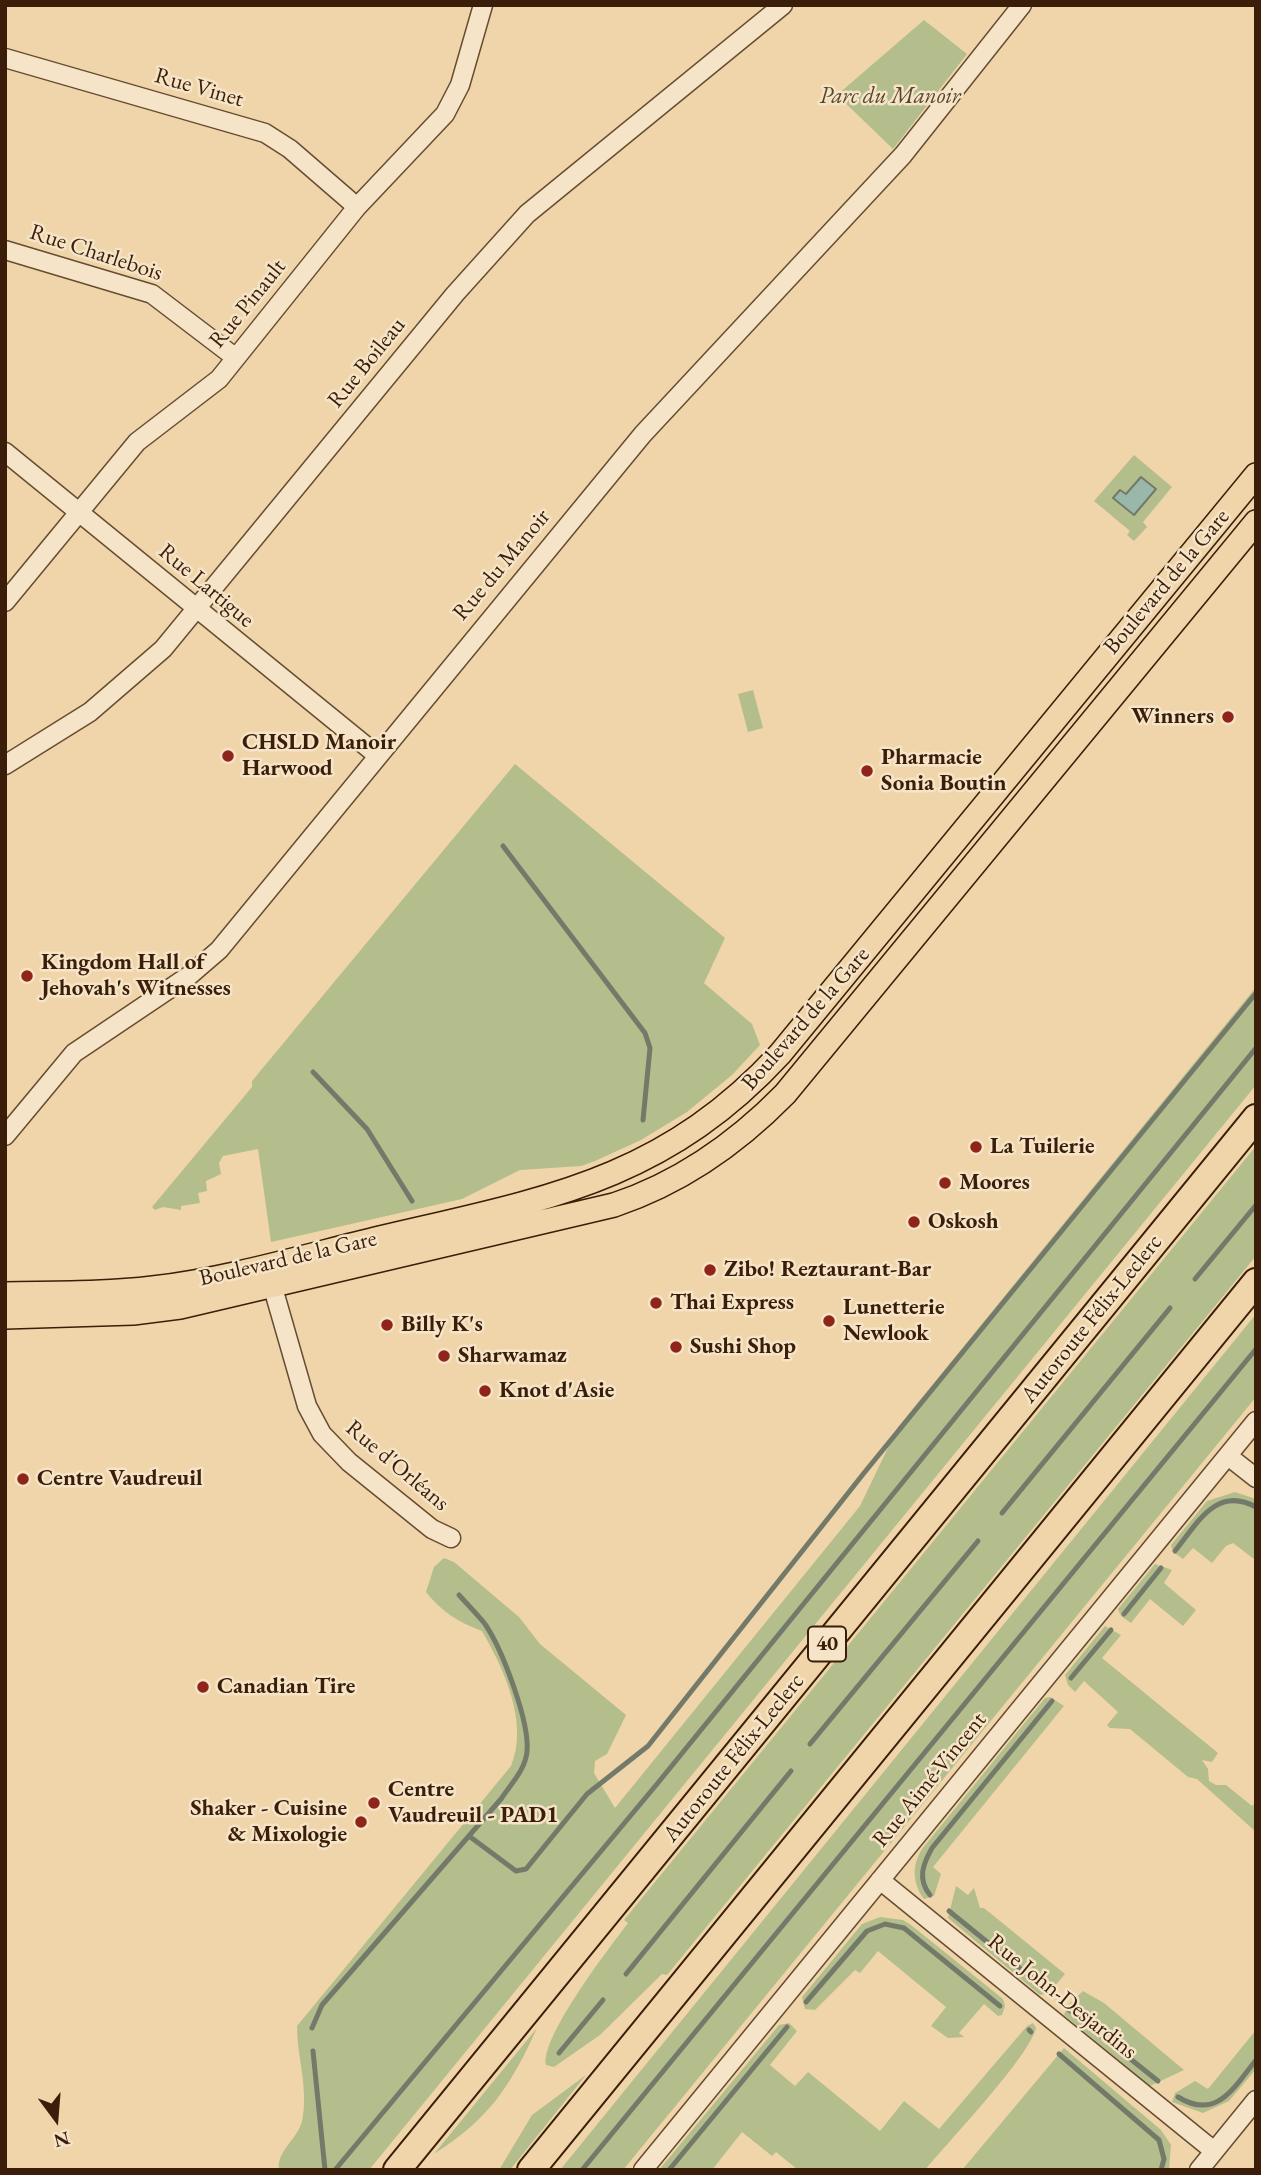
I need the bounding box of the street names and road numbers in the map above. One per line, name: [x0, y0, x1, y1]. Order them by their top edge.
street label: Rue Vinet: [151, 62, 247, 114]
street label: Rue Charlebois: [26, 219, 166, 287]
street label: Rue Pinault: [204, 254, 292, 354]
street label: Rue Boileau: [322, 312, 412, 414]
street label: Rue du Manoir: [447, 504, 557, 626]
street label: Boulevard de la Gare: [1098, 504, 1236, 660]
street label: Rue Lartigue: [153, 538, 259, 634]
street label: Boulevard de la Gare: [736, 941, 876, 1097]
street label: Boulevard de la Gare: [197, 1225, 379, 1293]
street label: Autoroute Félix-Leclerc: [1015, 1229, 1169, 1409]
street label: Rue d'Orléans: [340, 1415, 454, 1517]
road number: 40: [808, 1626, 846, 1662]
street label: Autoroute Félix-Leclerc: [657, 1668, 811, 1848]
street label: Rue Aimé-Vincent: [867, 1707, 993, 1853]
street label: Rue John-Desjardins: [982, 1928, 1142, 2066]

